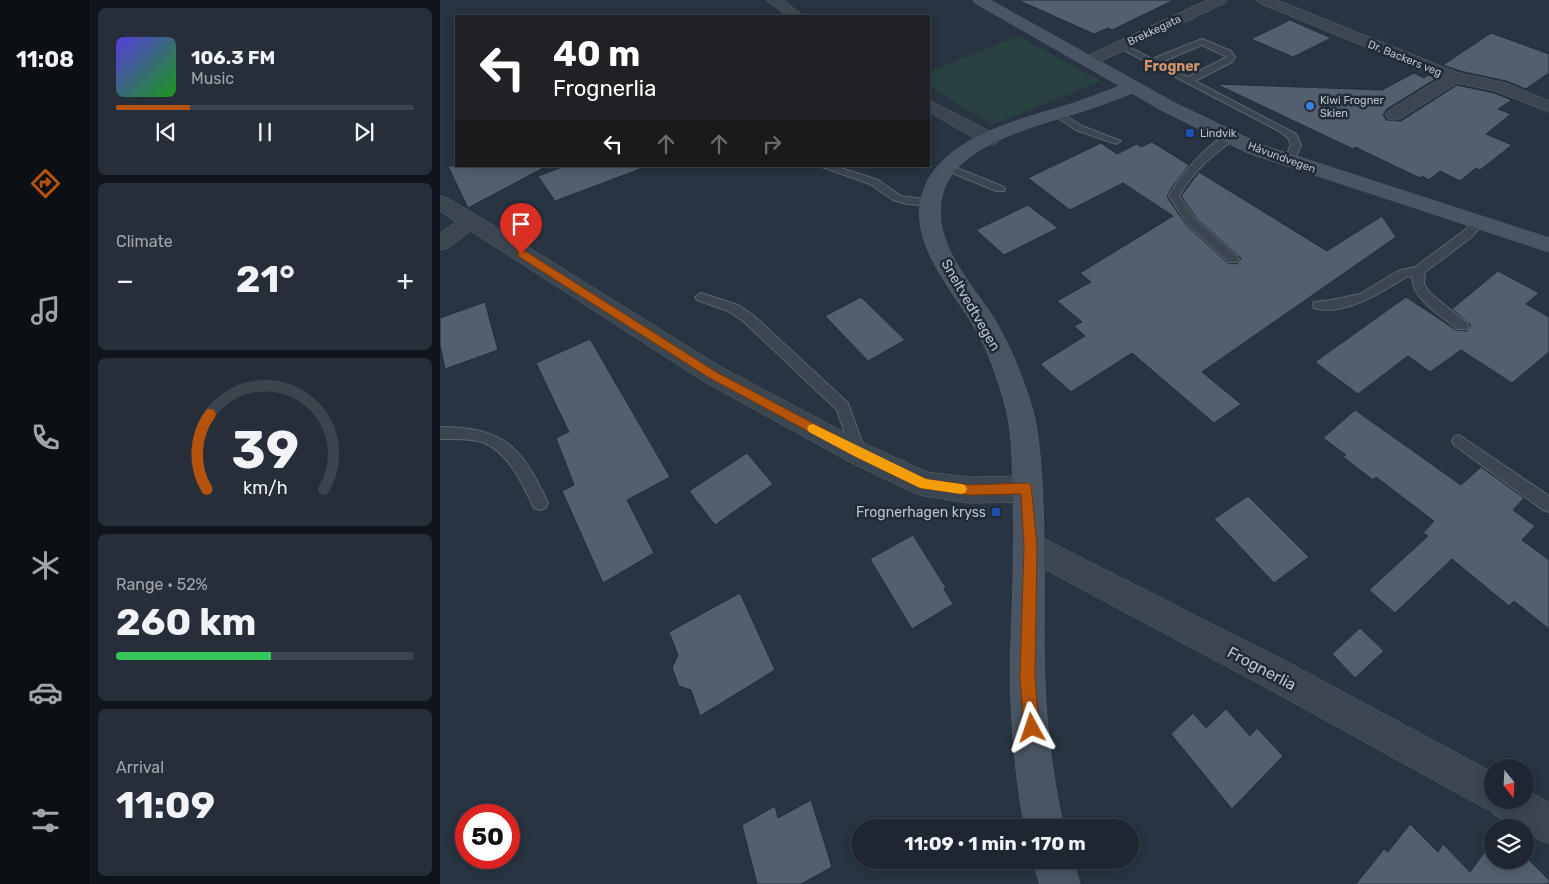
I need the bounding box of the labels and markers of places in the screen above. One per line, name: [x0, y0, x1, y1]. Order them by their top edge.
place label: Kiwi Frogner Skien: [1320, 94, 1385, 120]
marker: Kiwi Frogner Skien: [1304, 100, 1316, 112]
marker: Lindvik: [1184, 127, 1196, 139]
place label: Lindvik: [1200, 127, 1237, 140]
pin: [500, 203, 542, 254]
place label: Frognerhagen kryss: [856, 504, 986, 521]
marker: Frognerhagen kryss: [990, 506, 1002, 518]

